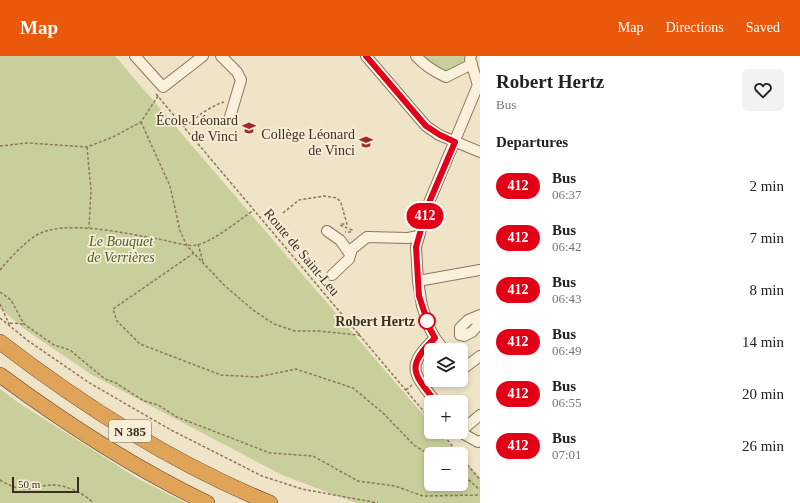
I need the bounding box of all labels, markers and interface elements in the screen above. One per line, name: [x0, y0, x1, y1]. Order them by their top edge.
text: Map: [20, 17, 58, 38]
text: Map: [618, 20, 643, 35]
text: Directions: [665, 20, 724, 35]
text: Saved: [746, 20, 780, 35]
button: heart: [742, 69, 784, 111]
text: Robert Hertz: [496, 71, 604, 92]
text: Bus: [496, 97, 516, 112]
place label: École Léonard de Vinci: [156, 112, 238, 144]
school or university icon: École Léonard de Vinci: [241, 120, 257, 136]
place label: Collège Léonard de Vinci: [261, 127, 355, 158]
school or university icon: Collège Léonard de Vinci: [358, 134, 374, 150]
text: Departures: [496, 134, 568, 150]
text: Bus: [552, 170, 576, 186]
text: 412: [508, 178, 529, 193]
text: 2 min: [749, 178, 784, 194]
text: 06:37: [552, 187, 582, 202]
line badge: 412: [402, 203, 448, 229]
street label: Route de Saint-Leu: [261, 206, 342, 299]
text: 412: [415, 208, 436, 223]
text: Bus: [552, 222, 576, 238]
text: 412: [508, 230, 529, 245]
text: 7 min: [749, 230, 784, 246]
park label: Le Bouquet de Verrières: [87, 234, 155, 265]
text: 06:42: [552, 239, 582, 254]
text: Bus: [552, 274, 576, 290]
text: 412: [508, 282, 529, 297]
text: 8 min: [749, 282, 784, 298]
text: 06:43: [552, 291, 582, 306]
marker: Robert Hertz: [418, 312, 436, 330]
place label: Robert Hertz: [335, 314, 415, 329]
text: Bus: [552, 326, 576, 342]
text: 412: [508, 334, 529, 349]
text: 14 min: [742, 334, 784, 350]
map controls: [424, 343, 468, 491]
button: layers: [424, 343, 468, 387]
text: 06:49: [552, 343, 582, 358]
text: Bus: [552, 378, 576, 394]
text: 412: [508, 386, 529, 401]
text: 20 min: [742, 386, 784, 402]
button: +: [424, 395, 468, 439]
text: 06:55: [552, 395, 582, 410]
road number: N 385: [109, 420, 151, 442]
text: Bus: [552, 430, 576, 446]
text: 412: [508, 438, 529, 453]
text: 26 min: [742, 438, 784, 454]
button: −: [424, 447, 468, 491]
text: 07:01: [552, 447, 582, 462]
scale bar: [12, 475, 79, 494]
text: 50 m: [18, 478, 40, 490]

